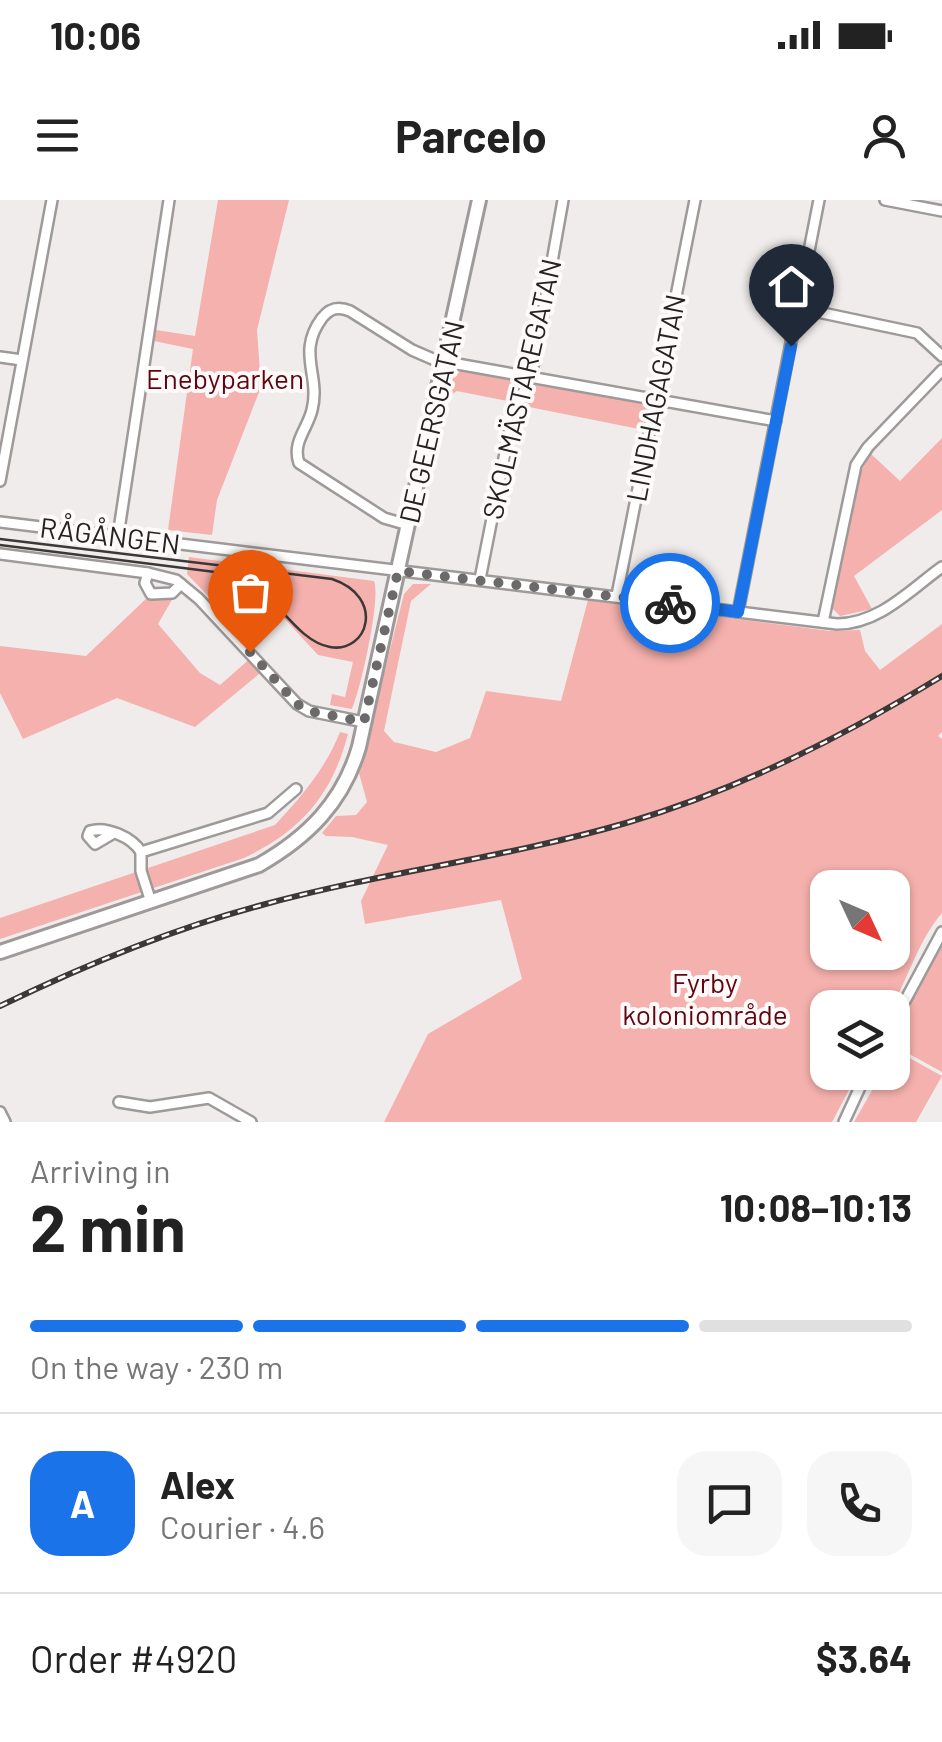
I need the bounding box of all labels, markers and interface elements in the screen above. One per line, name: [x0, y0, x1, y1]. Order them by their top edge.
text: 10:06: [50, 12, 141, 58]
icon: menu: [30, 108, 85, 163]
text: Parcelo: [395, 108, 547, 162]
icon: person: [857, 108, 912, 163]
pin: [749, 244, 834, 347]
street label: SKOLMÄSTAREGATAN: [475, 255, 568, 522]
icon: home: [764, 259, 819, 314]
street label: LINDHAGAGATAN: [618, 291, 692, 504]
street label: DE GEERSGATAN: [391, 317, 471, 526]
park label: Enebyparken: [146, 361, 304, 395]
street label: RÅGÅNGEN: [38, 510, 182, 560]
pin: [208, 550, 293, 653]
courier: [620, 553, 720, 653]
icon: bag: [223, 565, 278, 620]
icon: bike: [643, 576, 698, 631]
north arrow: [810, 870, 910, 970]
map controls: [810, 870, 910, 1090]
park label: Fyrby koloniområde: [622, 965, 788, 1031]
button: layers: [810, 990, 910, 1090]
text: Arriving in: [30, 1151, 170, 1189]
text: 10:08–10:13: [720, 1184, 912, 1230]
text: 2 min: [30, 1187, 186, 1265]
text: On the way · 230 m: [30, 1347, 283, 1385]
button: chat: [677, 1451, 782, 1556]
button: phone: [807, 1451, 912, 1556]
text: Alex: [160, 1461, 235, 1507]
text: A: [70, 1480, 95, 1526]
text: Courier · 4.6: [160, 1507, 325, 1545]
text: Order #4920: [30, 1635, 237, 1681]
text: $3.64: [816, 1635, 912, 1681]

